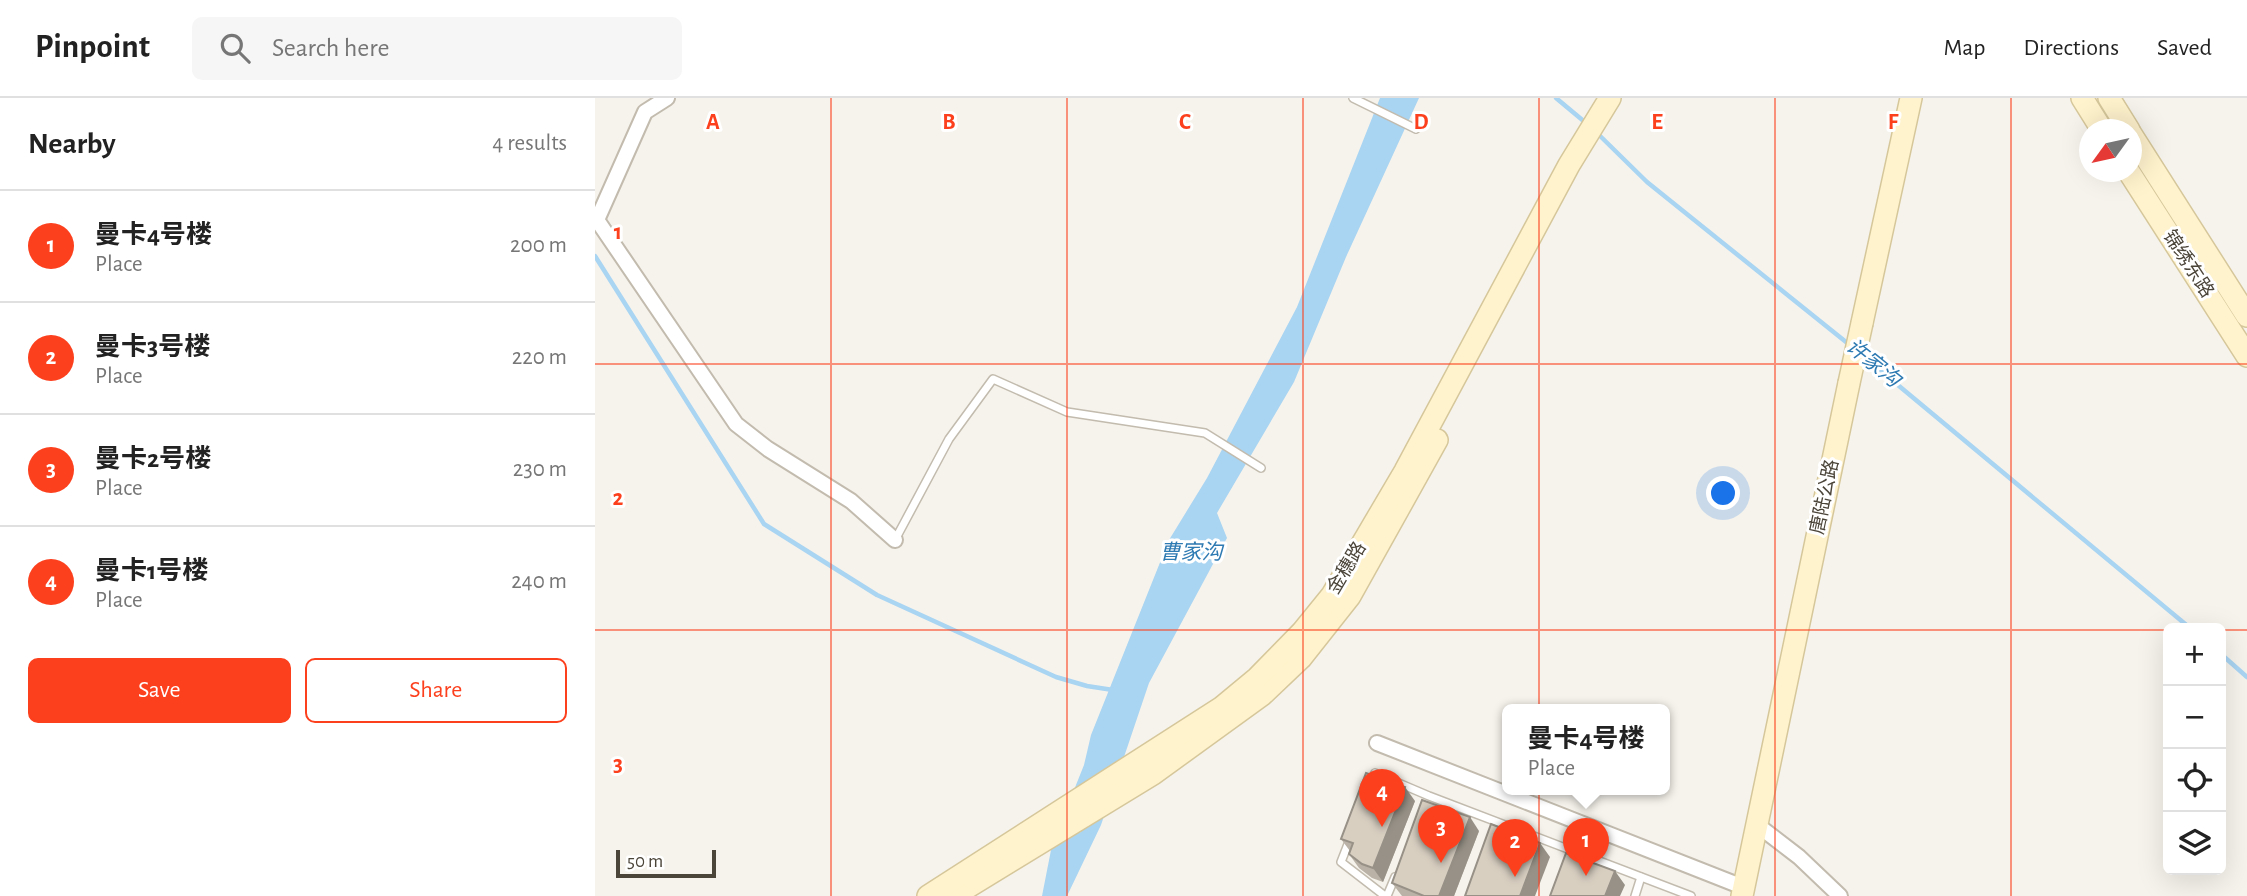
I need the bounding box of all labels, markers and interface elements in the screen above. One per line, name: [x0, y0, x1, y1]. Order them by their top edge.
search box: [192, 17, 682, 80]
icon: search: [216, 29, 254, 67]
text: Pinpoint: [35, 31, 150, 64]
text: Search here: [272, 35, 390, 61]
text: Map: [1943, 36, 1985, 60]
text: Directions: [2023, 36, 2119, 60]
text: Saved: [2157, 36, 2212, 60]
text: A: [706, 111, 720, 134]
text: B: [942, 111, 956, 134]
text: C: [1179, 111, 1191, 134]
text: D: [1413, 111, 1429, 134]
text: E: [1651, 111, 1663, 134]
text: F: [1888, 111, 1899, 134]
north arrow: [2079, 119, 2142, 182]
text: Nearby: [28, 129, 116, 159]
text: 4 results: [492, 132, 567, 155]
text: 1: [614, 221, 622, 244]
text: 曼卡4号楼: [95, 222, 212, 248]
street label: 锦绣东路: [2159, 226, 2218, 301]
text: 1: [47, 234, 55, 257]
text: 200 m: [510, 234, 567, 257]
text: Place: [95, 253, 143, 276]
text: 曼卡3号楼: [95, 334, 210, 360]
water label: 许家沟: [1842, 334, 1906, 392]
text: 2: [46, 346, 56, 369]
text: 220 m: [512, 346, 567, 369]
text: Place: [95, 365, 143, 388]
text: 曼卡2号楼: [95, 446, 211, 472]
street label: 唐陆公路: [1806, 457, 1842, 536]
text: 3: [46, 458, 56, 481]
text: 230 m: [513, 458, 567, 481]
your location: [1706, 476, 1740, 510]
text: Place: [95, 477, 143, 500]
text: 2: [613, 487, 624, 510]
street label: 金穗路: [1322, 538, 1370, 597]
water label: 曹家沟: [1160, 541, 1224, 563]
text: 曼卡1号楼: [95, 558, 208, 584]
text: 4: [45, 570, 57, 593]
text: 240 m: [511, 570, 567, 593]
text: Place: [95, 589, 143, 612]
map controls: [2163, 623, 2226, 875]
button: +: [2163, 623, 2226, 686]
button: Save: [28, 658, 291, 723]
button: Share: [305, 658, 567, 723]
button: −: [2163, 686, 2226, 749]
popup: [1502, 704, 1670, 795]
text: 曼卡4号楼: [1527, 726, 1645, 752]
button: locate: [2163, 749, 2226, 812]
text: 3: [613, 753, 623, 776]
text: Place: [1527, 757, 1575, 780]
pin: 4: [1359, 769, 1405, 827]
pin: 3: [1418, 805, 1464, 863]
button: layers: [2163, 812, 2226, 875]
pin: 1: [1563, 818, 1609, 876]
pin: 2: [1492, 819, 1538, 877]
scale bar: [616, 847, 716, 879]
text: 50 m: [627, 852, 663, 871]

